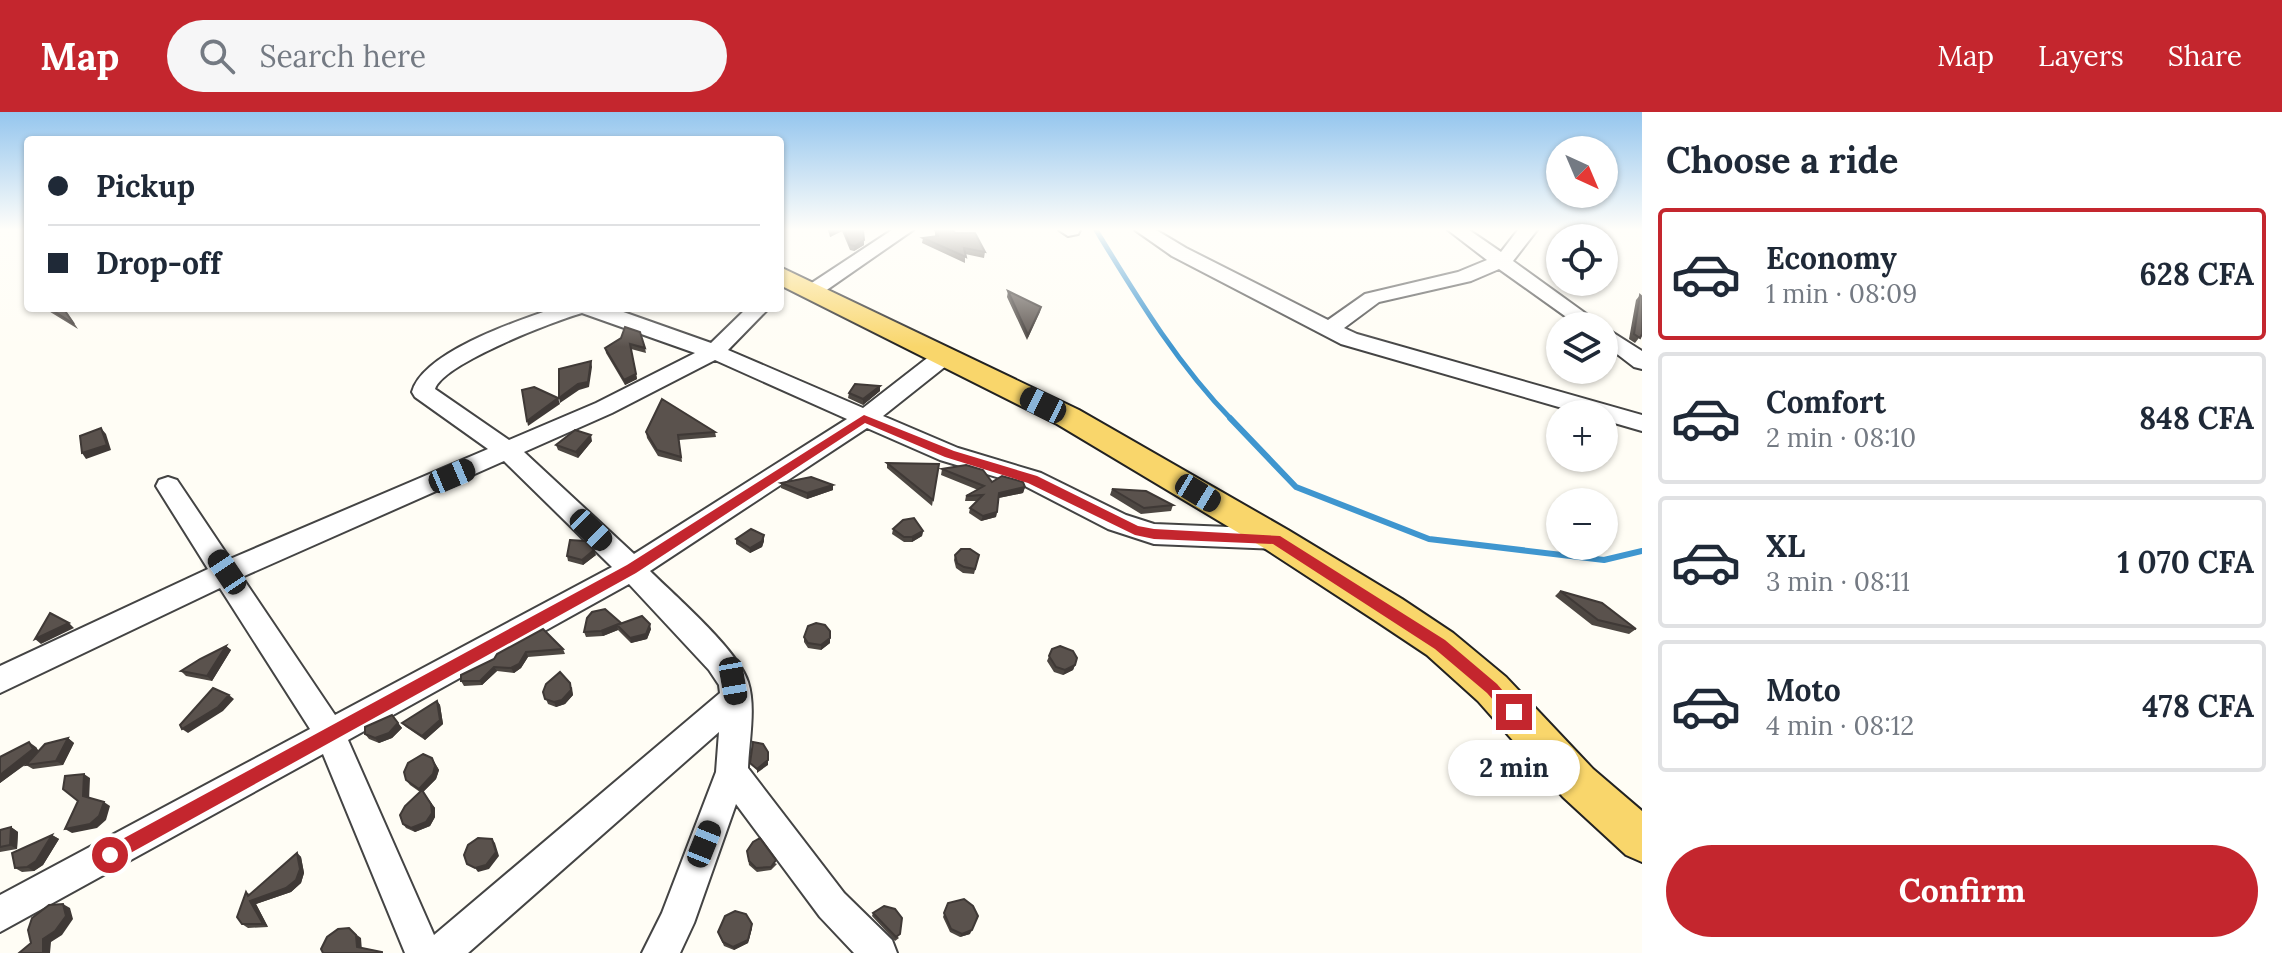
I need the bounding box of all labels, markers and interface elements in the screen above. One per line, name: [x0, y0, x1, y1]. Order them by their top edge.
search box: [167, 20, 727, 92]
text: Map: [40, 32, 119, 80]
icon: search: [195, 34, 239, 78]
text: Search here: [259, 37, 426, 75]
text: Map: [1937, 38, 1994, 74]
text: Layers: [2038, 38, 2124, 74]
text: Share: [2168, 38, 2242, 74]
north arrow: [1546, 136, 1618, 208]
map controls: [1546, 136, 1618, 560]
text: Choose a ride: [1666, 137, 1898, 183]
text: Pickup: [96, 167, 195, 205]
button: locate: [1546, 224, 1618, 296]
icon: car: [1670, 238, 1742, 310]
text: Economy: [1766, 239, 1897, 277]
text: Drop-off: [96, 244, 221, 282]
text: 628 CFA: [2139, 255, 2254, 293]
text: 1 min · 08:09: [1766, 277, 1917, 310]
button: layers: [1546, 312, 1618, 384]
icon: car: [1670, 382, 1742, 454]
text: Comfort: [1766, 383, 1886, 421]
car: [1016, 384, 1070, 426]
text: 848 CFA: [2139, 399, 2254, 437]
button: +: [1546, 400, 1618, 472]
text: 2 min · 08:10: [1766, 421, 1916, 454]
car: [425, 456, 479, 496]
car: [1171, 470, 1225, 516]
button: −: [1546, 488, 1618, 560]
car: [565, 505, 617, 555]
icon: car: [1670, 526, 1742, 598]
text: XL: [1766, 527, 1805, 565]
text: 1 070 CFA: [2118, 543, 2254, 581]
car: [204, 545, 250, 599]
text: 3 min · 08:11: [1766, 565, 1910, 598]
car: [717, 655, 749, 707]
icon: car: [1670, 670, 1742, 742]
text: Moto: [1766, 671, 1841, 709]
text: 478 CFA: [2142, 687, 2254, 725]
route end: [1496, 694, 1532, 730]
text: 4 min · 08:12: [1766, 709, 1914, 742]
callout: 2 min: [1448, 740, 1580, 796]
text: 2 min: [1479, 751, 1549, 784]
car: [684, 817, 724, 871]
route start: [92, 837, 128, 873]
button: Confirm: [1666, 845, 2258, 937]

